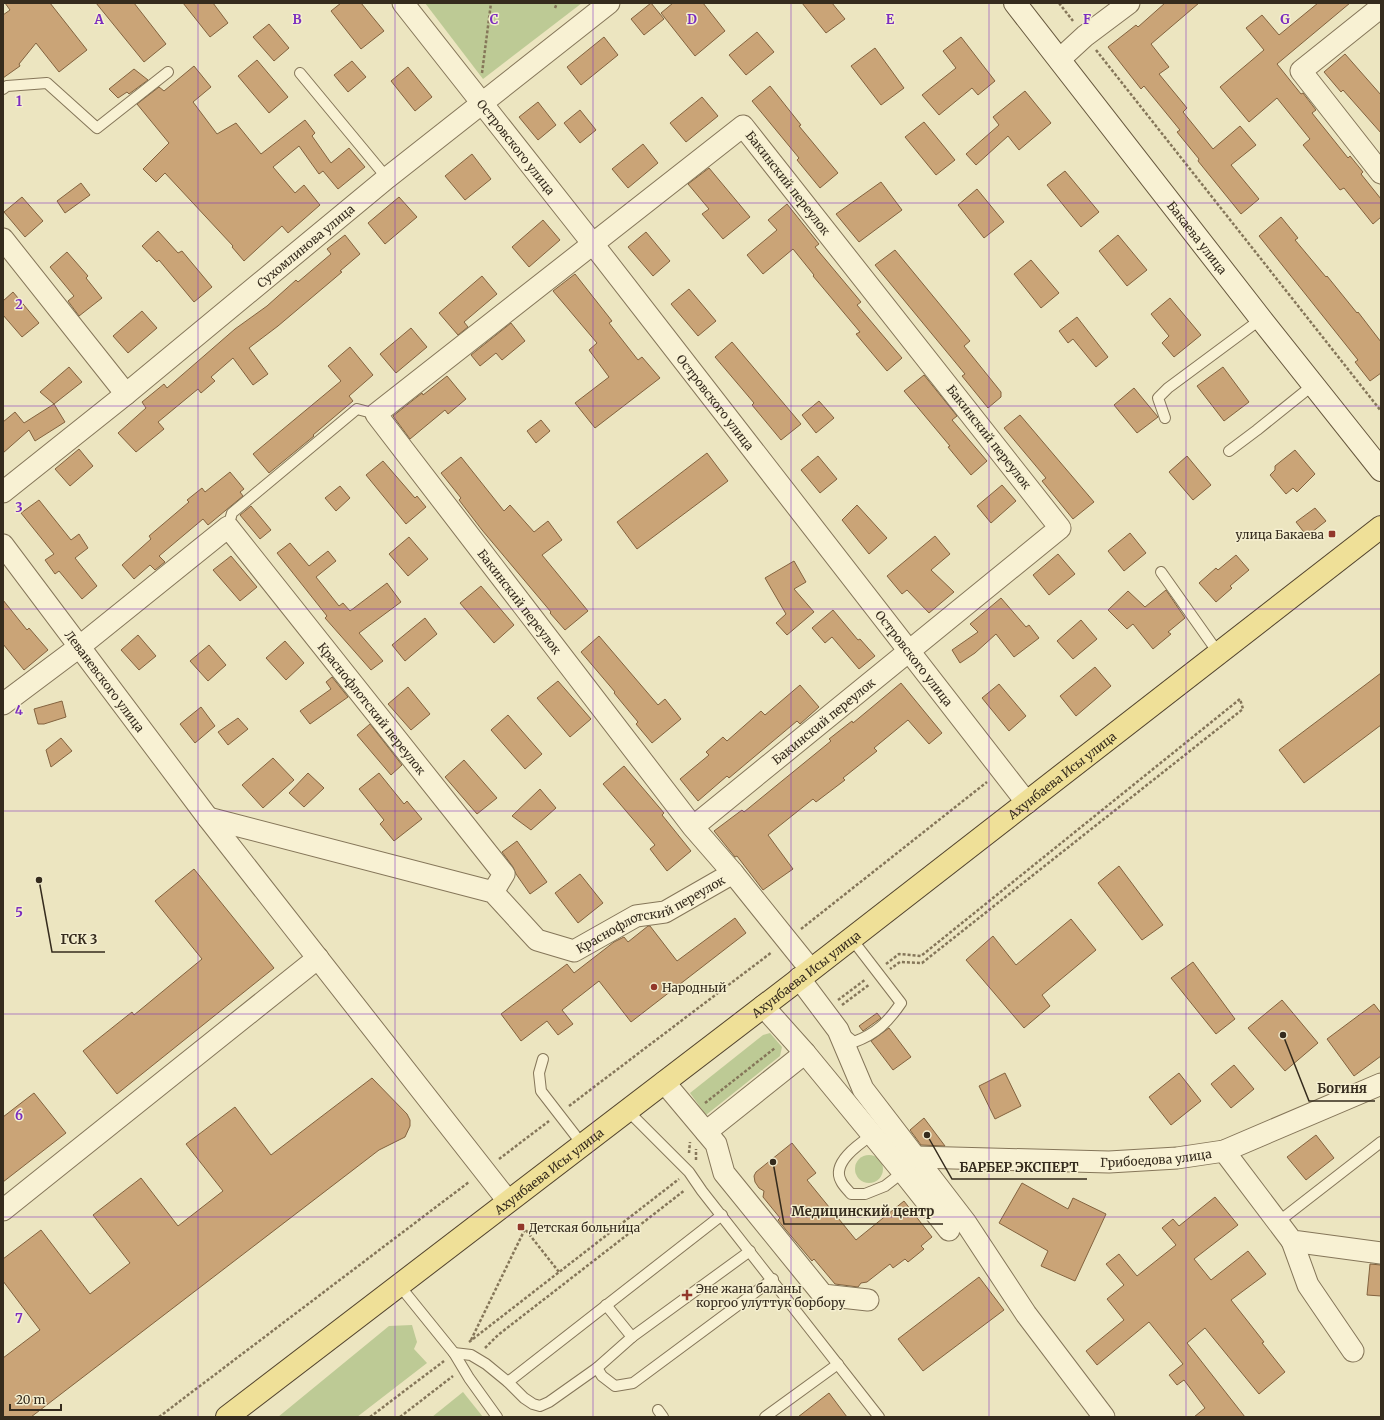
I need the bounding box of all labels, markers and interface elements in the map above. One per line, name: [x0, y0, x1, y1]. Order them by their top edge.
text: A: [93, 11, 104, 28]
text: B: [292, 11, 302, 28]
text: C: [490, 11, 499, 28]
text: D: [687, 11, 697, 28]
text: E: [886, 11, 895, 28]
text: F: [1083, 11, 1091, 28]
text: G: [1280, 11, 1290, 28]
text: 1: [16, 93, 22, 110]
street label: Островского улица: [474, 96, 559, 198]
street label: Бакинский переулок: [743, 128, 834, 238]
street label: Бакаева улица: [1164, 198, 1231, 277]
street label: Сухомлинова улица: [253, 201, 358, 290]
text: 2: [15, 296, 23, 313]
street label: Островского улица: [674, 351, 758, 453]
street label: Бакинский переулок: [944, 382, 1035, 492]
text: 3: [15, 499, 23, 516]
place label: улица Бакаева: [1236, 527, 1325, 542]
marker: улица Бакаева: [1327, 529, 1337, 539]
street label: Бакинский переулок: [475, 546, 565, 657]
street label: Островского улица: [873, 607, 957, 709]
street label: Леваневского улица: [62, 627, 148, 735]
street label: Краснофлотский переулок: [315, 639, 430, 778]
street label: Бакинский переулок: [769, 674, 878, 767]
text: 4: [15, 702, 24, 719]
street label: Ахунбаева Исы улица: [1004, 728, 1119, 823]
street label: Краснофлотский переулок: [573, 872, 728, 956]
text: 5: [15, 904, 23, 921]
callout: ГСК 3: [52, 927, 105, 952]
street label: Ахунбаева Исы улица: [748, 927, 864, 1021]
text: ГСК 3: [61, 931, 97, 948]
place label: Народный: [662, 980, 727, 995]
marker: Народный: [649, 982, 659, 992]
callout: Богиня: [1309, 1076, 1375, 1101]
text: Богиня: [1317, 1080, 1367, 1097]
text: 6: [15, 1107, 23, 1124]
street label: Ахунбаева Исы улица: [490, 1124, 607, 1218]
street label: Грибоедова улица: [1100, 1145, 1213, 1170]
callout: БАРБЕР ЭКСПЕРТ: [952, 1154, 1087, 1179]
text: БАРБЕР ЭКСПЕРТ: [959, 1159, 1079, 1176]
callout: Медицинский центр: [784, 1199, 943, 1224]
text: Медицинский центр: [792, 1203, 934, 1220]
place label: Детская больница: [529, 1220, 641, 1235]
marker: Детская больница: [516, 1222, 526, 1232]
place label: Эне жана баланы коргоо улуттук борбору: [696, 1281, 845, 1310]
marker: Эне жана баланы коргоо улуттук борбору: [681, 1289, 693, 1301]
text: 7: [15, 1310, 23, 1327]
scale bar: [10, 1386, 61, 1412]
text: 20 m: [16, 1392, 45, 1407]

